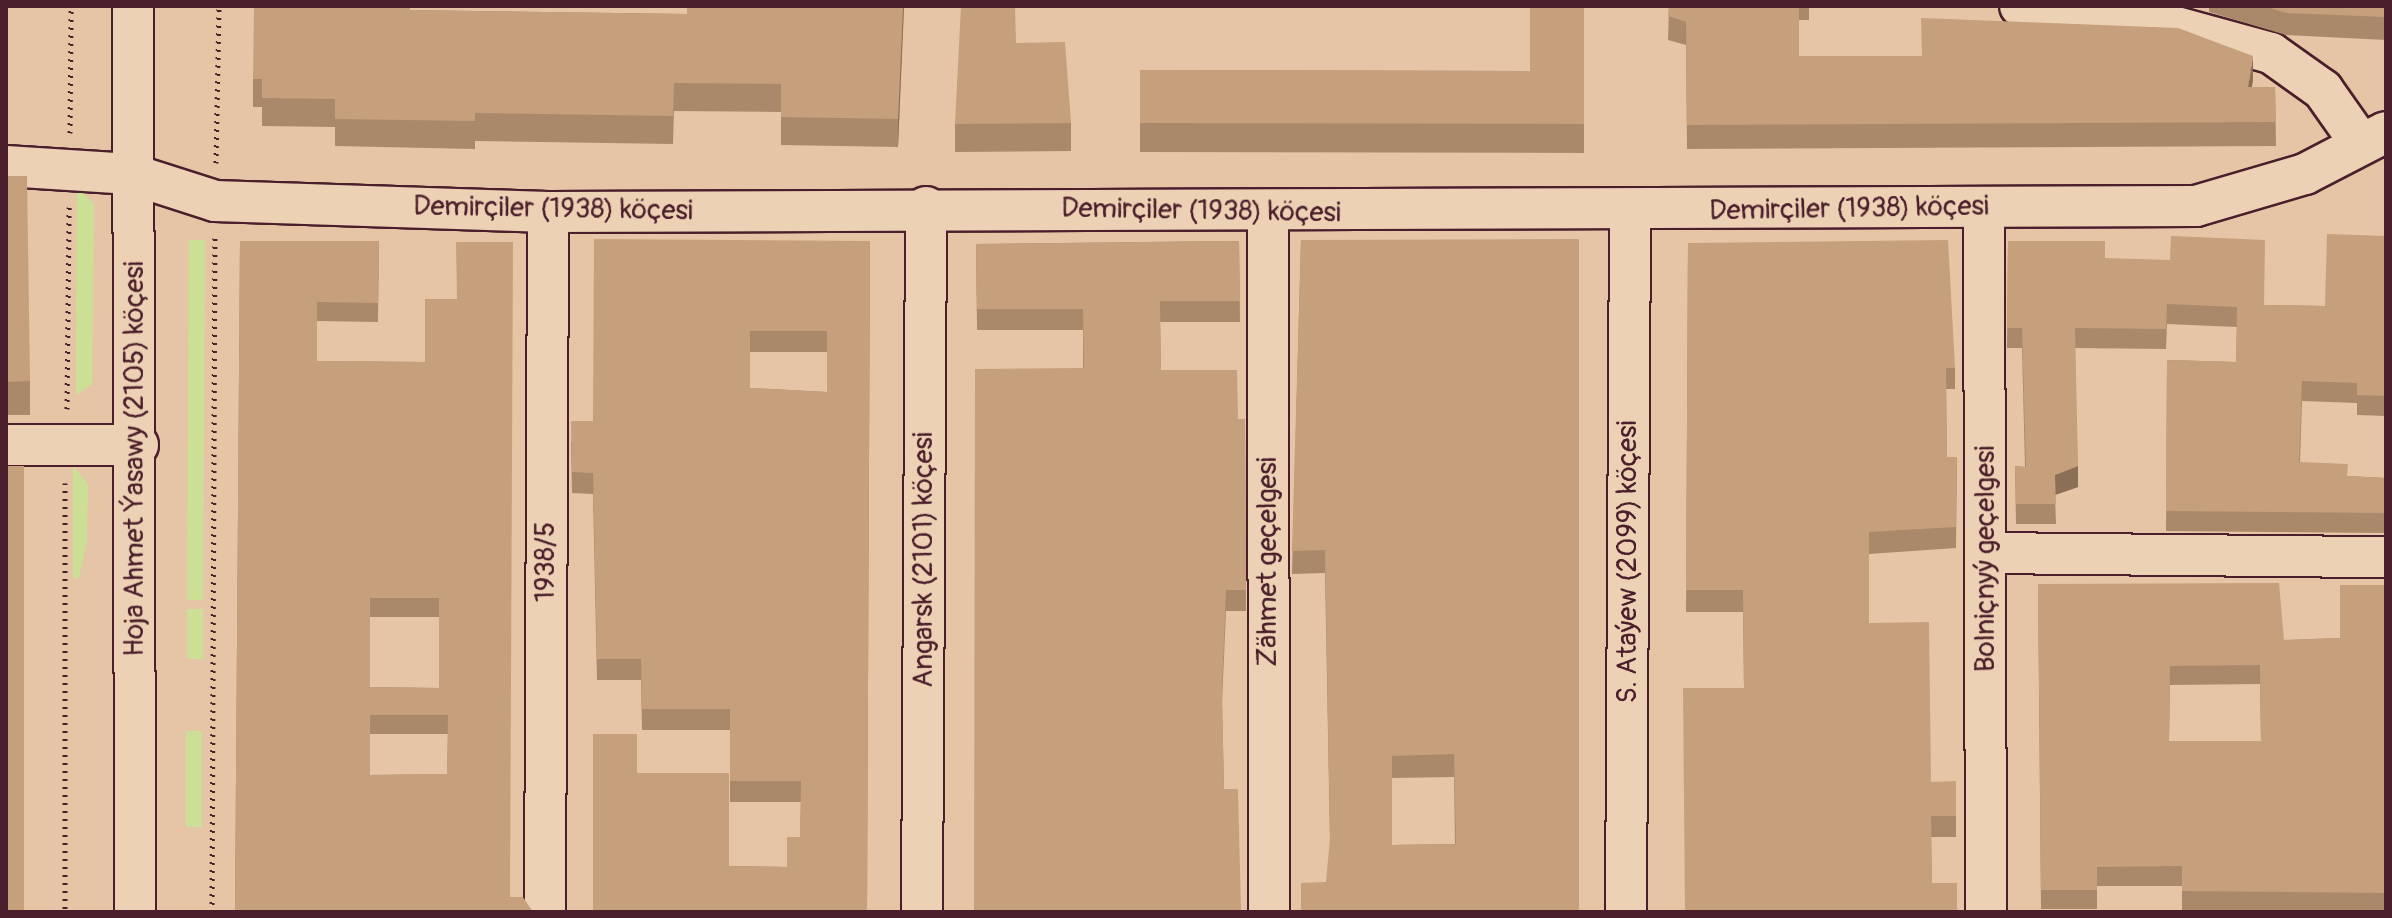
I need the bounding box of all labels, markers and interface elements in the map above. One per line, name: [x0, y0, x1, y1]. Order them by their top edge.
street label: Demirçiler (1938) köçesi: [413, 190, 693, 228]
street label: Demirçiler (1938) köçesi: [1709, 190, 1989, 228]
street label: Demirçiler (1938) köçesi: [1061, 192, 1341, 230]
street label: Hoja Ahmet Ýasawy (2105) köçesi: [118, 261, 152, 657]
street label: S. Ataýew (2099) köçesi: [1611, 420, 1645, 704]
street label: Angarsk (2101) köçesi: [907, 432, 941, 688]
street label: Bolniçnyý geçelgesi: [1969, 446, 2003, 672]
street label: Zähmet geçelgesi: [1251, 457, 1285, 667]
street label: 1938/5: [529, 522, 563, 602]

